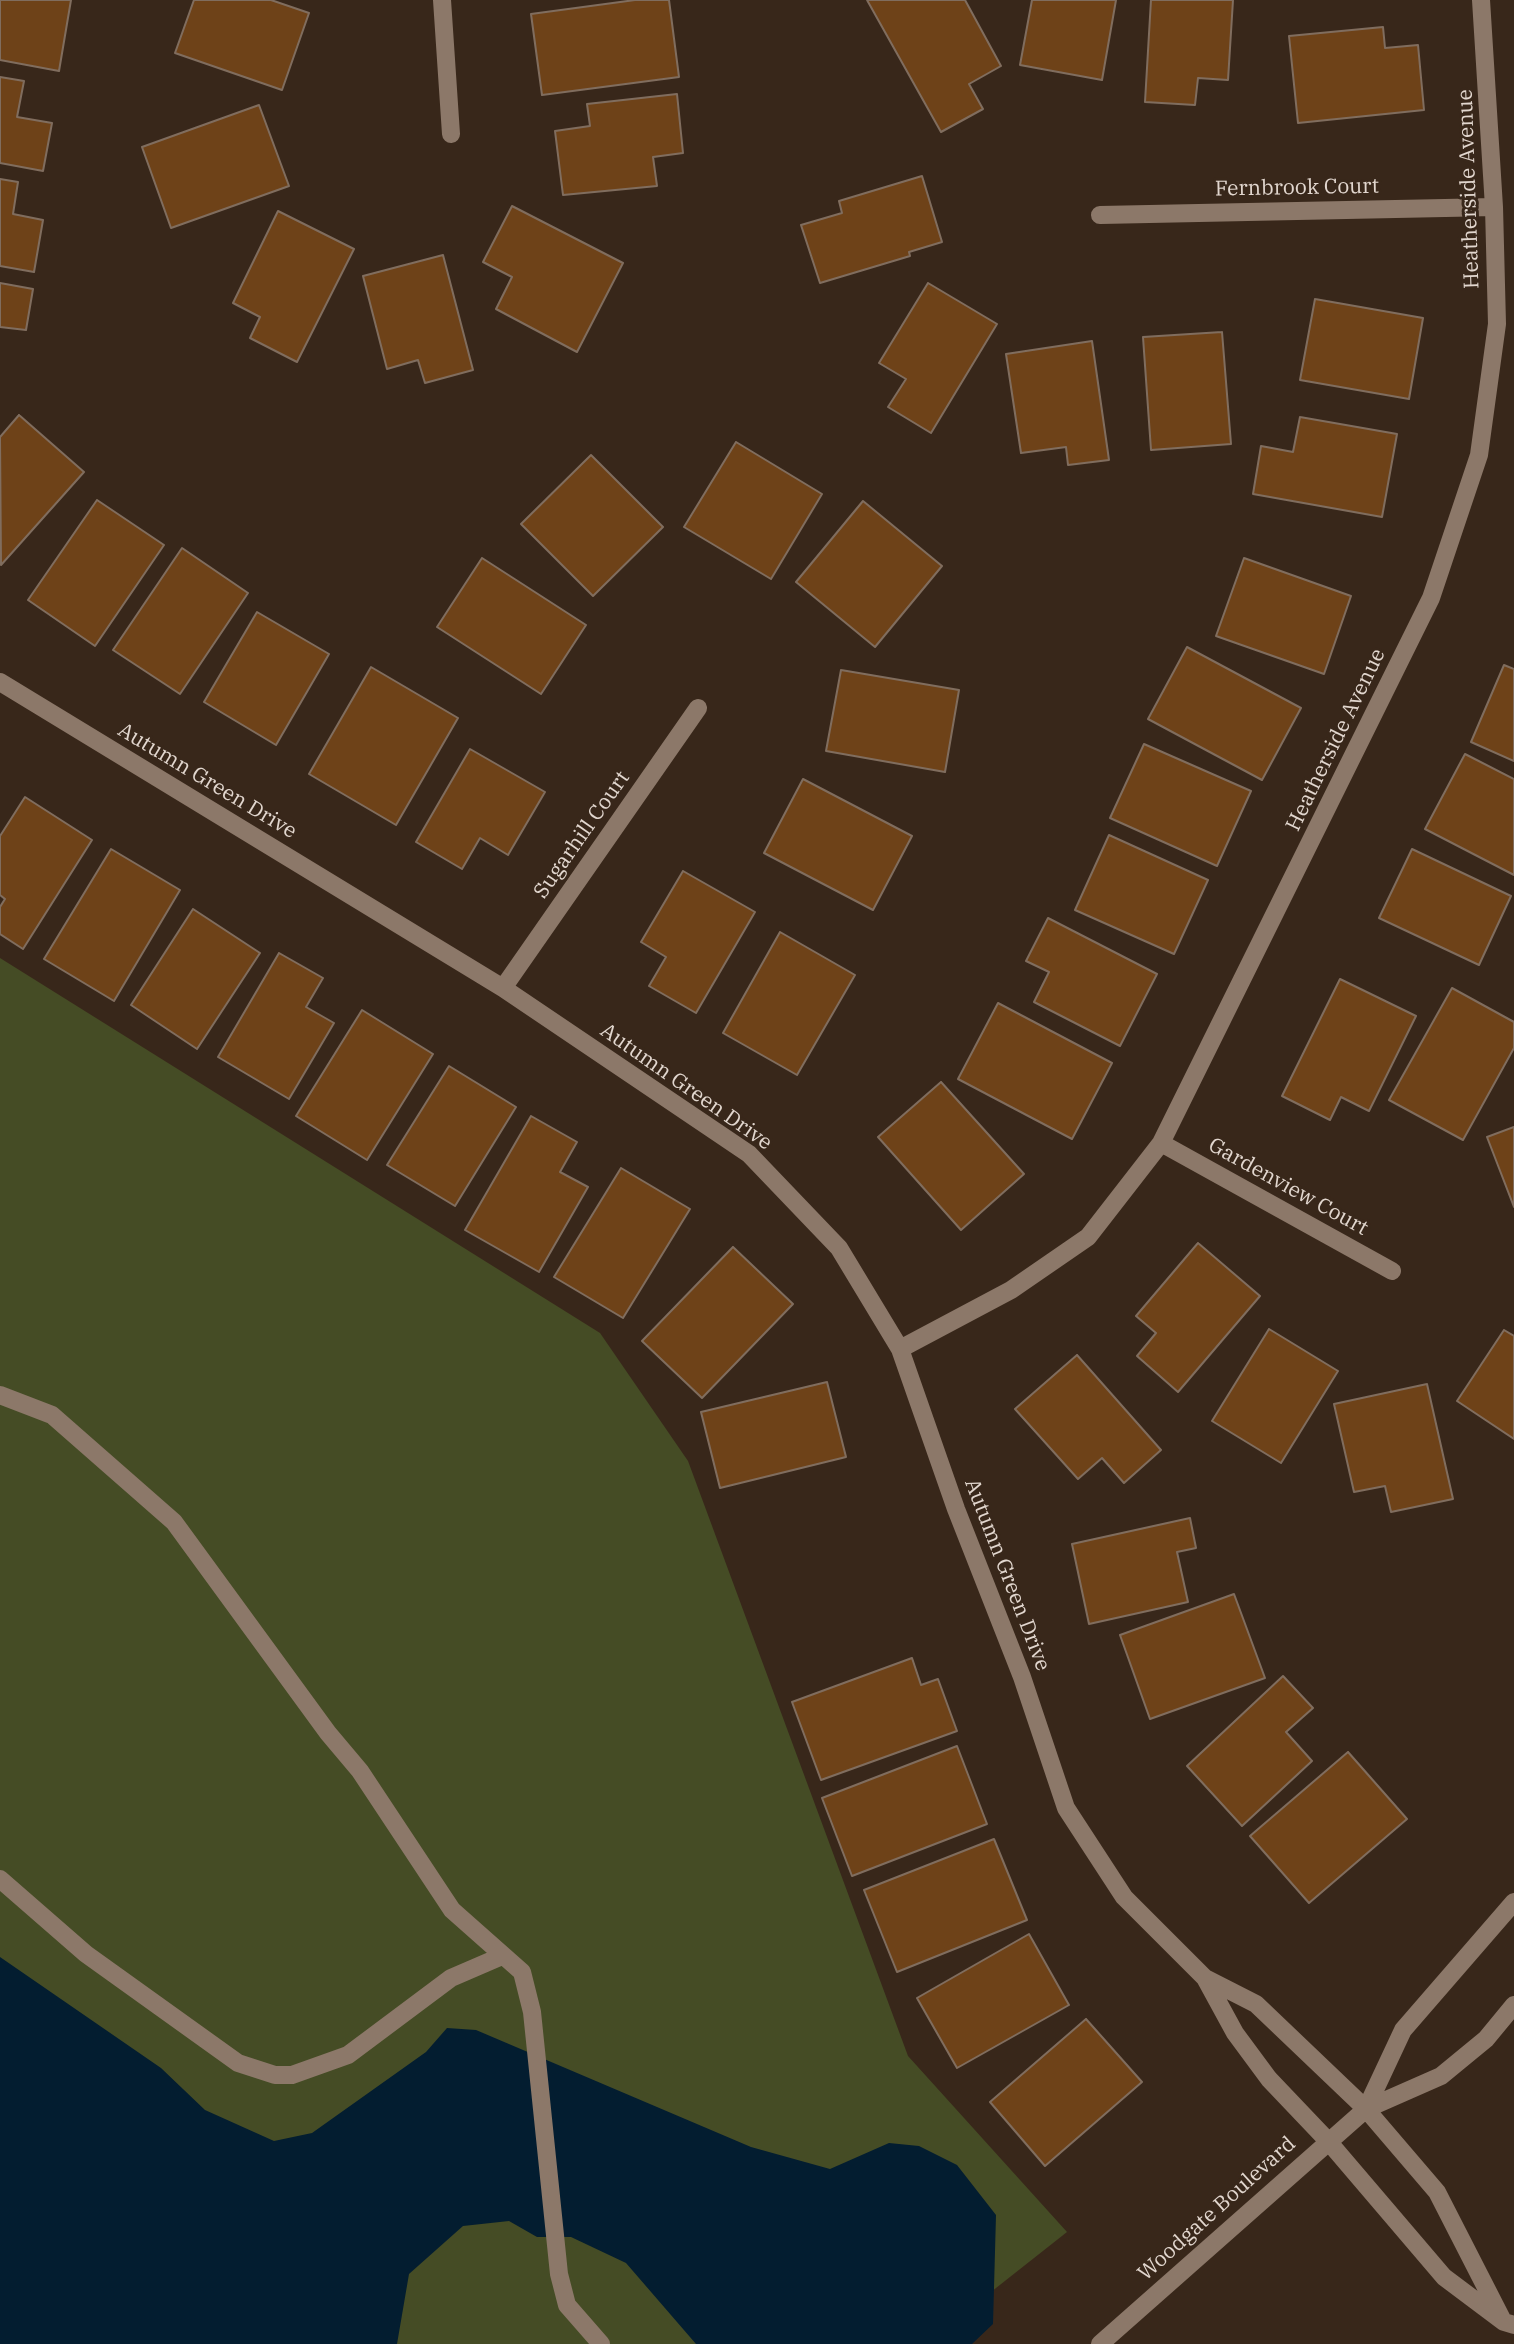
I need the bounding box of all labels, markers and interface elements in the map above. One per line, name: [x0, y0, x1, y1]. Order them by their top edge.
street label: Heatherside Avenue: [1453, 89, 1485, 289]
street label: Fernbrook Court: [1215, 174, 1379, 202]
street label: Heatherside Avenue: [1281, 645, 1391, 835]
street label: Autumn Green Drive: [113, 718, 301, 844]
street label: Sugarhill Court: [529, 766, 635, 904]
street label: Autumn Green Drive: [595, 1018, 777, 1156]
street label: Gardenview Court: [1204, 1133, 1372, 1241]
street label: Autumn Green Drive: [959, 1475, 1055, 1675]
street label: Woodgate Boulevard: [1133, 2132, 1301, 2286]

